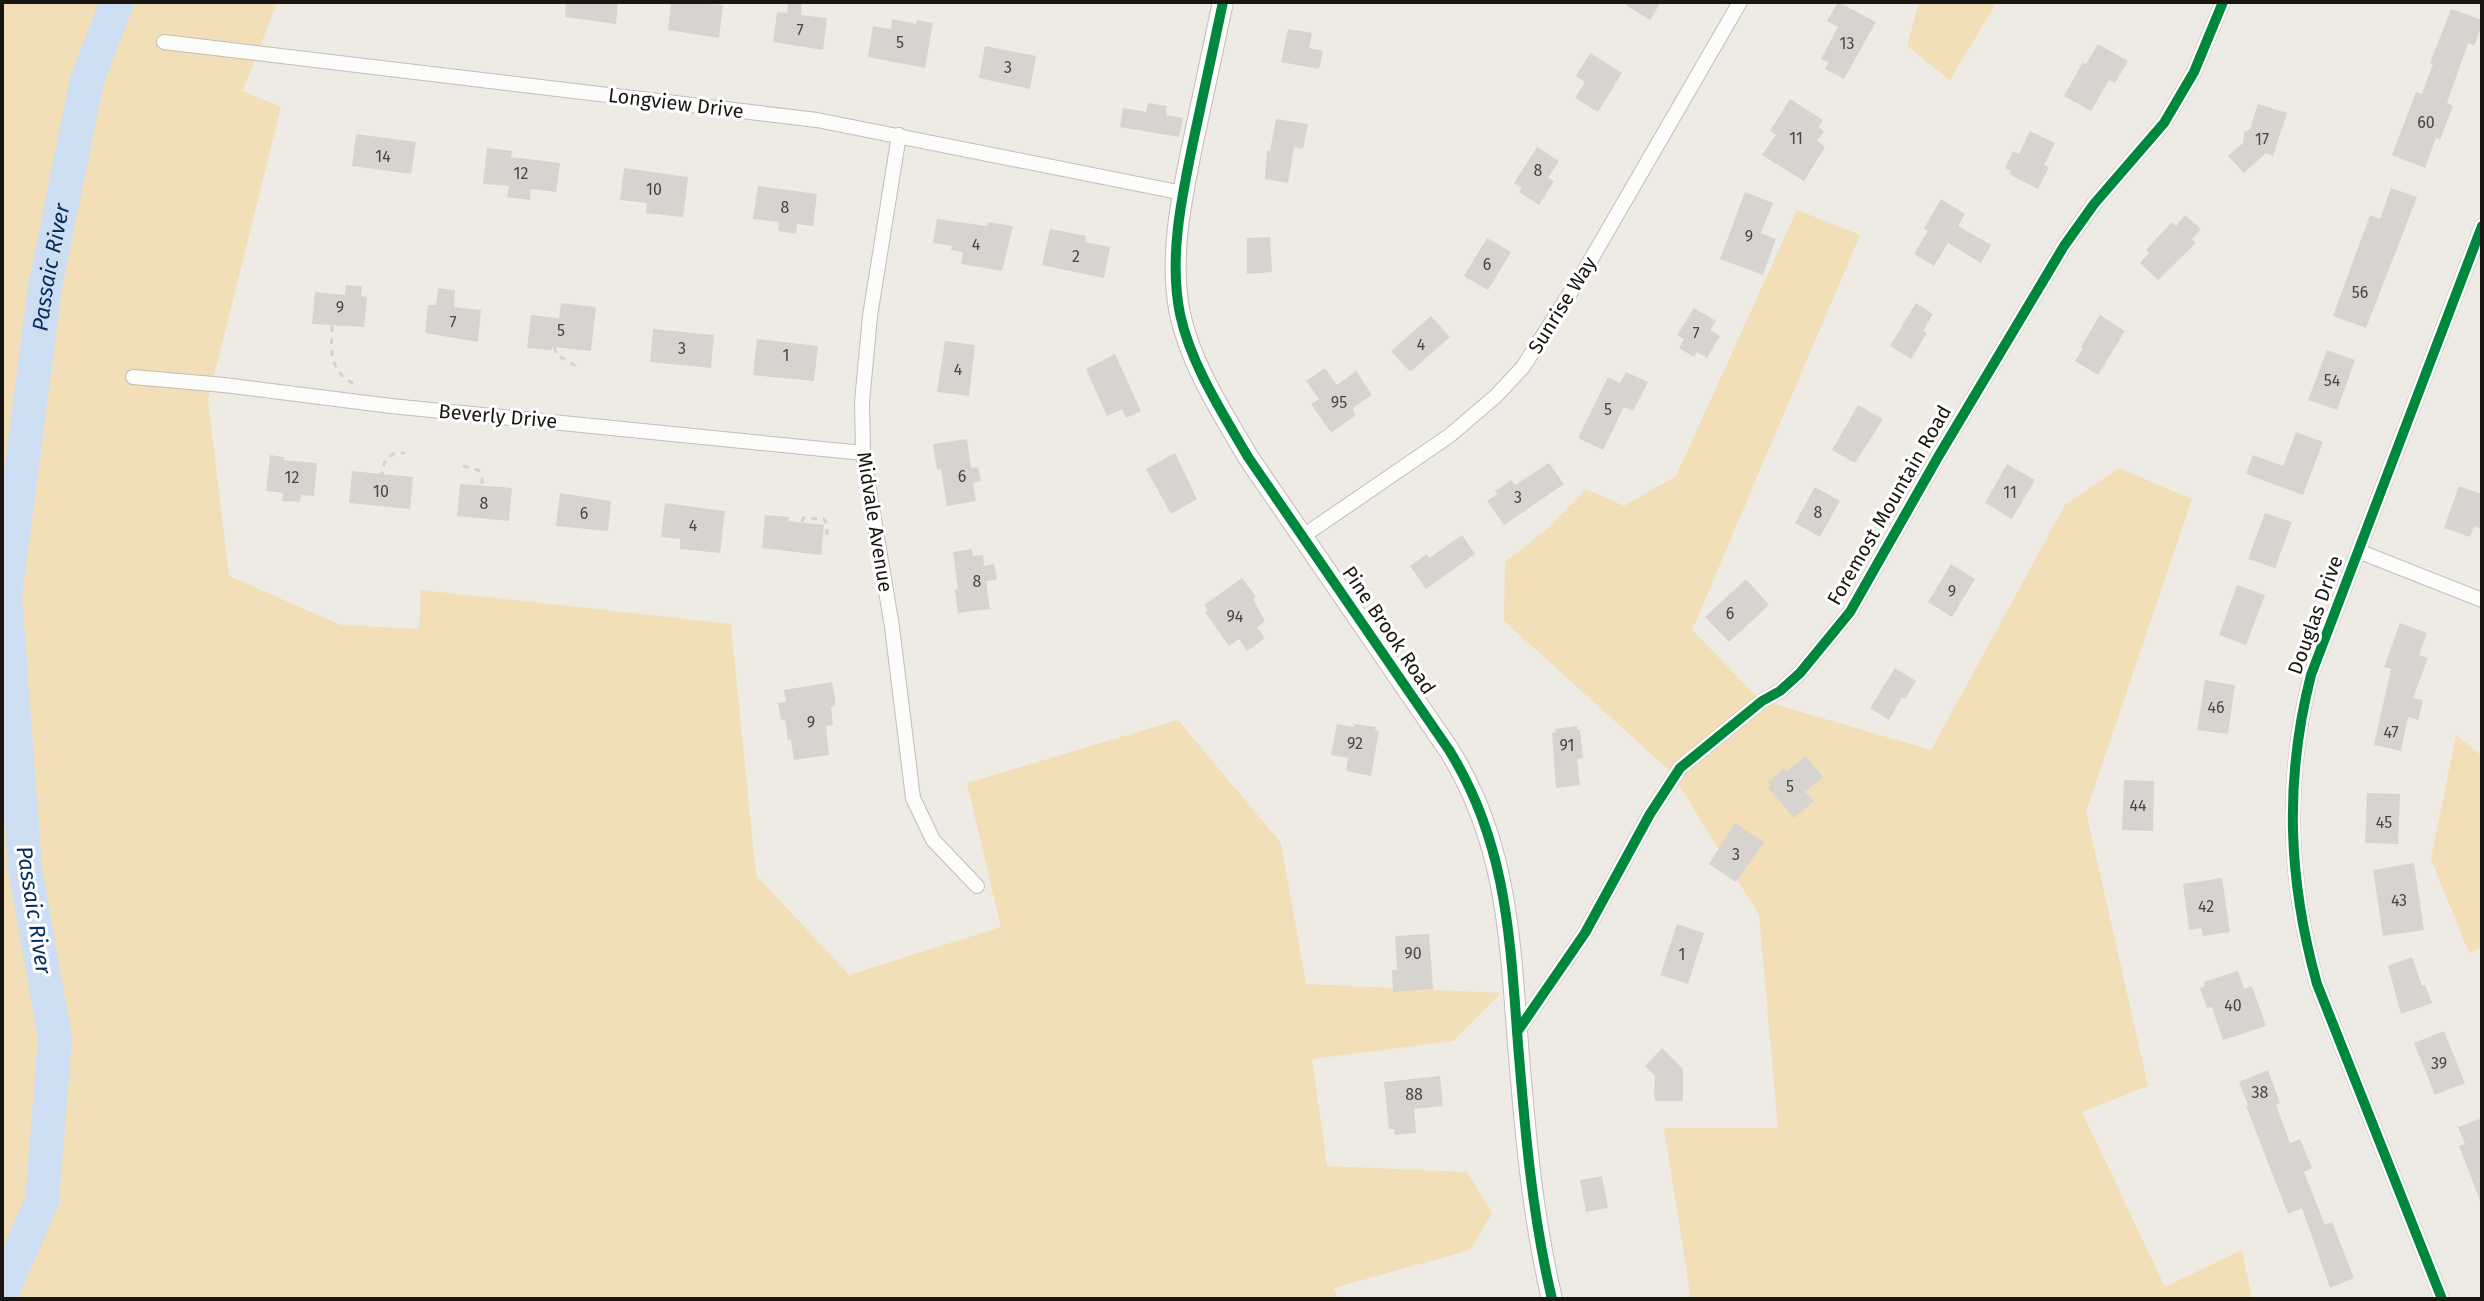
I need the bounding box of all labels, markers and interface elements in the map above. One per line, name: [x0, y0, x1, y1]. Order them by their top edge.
house number: 7: [796, 21, 804, 40]
house number: 5: [896, 33, 904, 52]
house number: 13: [1840, 34, 1854, 53]
house number: 3: [1004, 58, 1012, 77]
street label: Longview Drive: [607, 83, 745, 123]
house number: 60: [2417, 113, 2435, 132]
house number: 11: [1789, 129, 1803, 148]
house number: 17: [2255, 130, 2269, 149]
house number: 14: [375, 147, 391, 166]
house number: 8: [1534, 161, 1543, 180]
house number: 12: [514, 164, 528, 183]
house number: 10: [646, 180, 662, 199]
house number: 8: [781, 198, 790, 217]
water label: Passaic River: [26, 201, 75, 333]
house number: 9: [1745, 227, 1753, 246]
house number: 4: [972, 235, 981, 254]
house number: 2: [1072, 247, 1080, 266]
street label: Sunrise Way: [1523, 252, 1601, 358]
house number: 6: [1483, 255, 1491, 274]
house number: 56: [2352, 283, 2368, 302]
house number: 9: [336, 298, 344, 317]
house number: 7: [449, 313, 457, 332]
house number: 5: [557, 321, 565, 340]
house number: 7: [1692, 324, 1700, 343]
house number: 4: [1417, 335, 1426, 354]
house number: 3: [678, 339, 686, 358]
house number: 1: [783, 346, 789, 365]
house number: 4: [954, 360, 963, 379]
house number: 54: [2324, 371, 2341, 390]
house number: 95: [1331, 393, 1347, 412]
street label: Beverly Drive: [438, 399, 558, 433]
house number: 5: [1604, 400, 1612, 419]
street label: Foremost Mountain Road: [1822, 401, 1956, 609]
street label: Midvale Avenue: [852, 450, 898, 594]
house number: 6: [958, 467, 966, 486]
house number: 12: [285, 468, 299, 487]
house number: 10: [373, 482, 389, 501]
house number: 11: [2003, 483, 2017, 502]
house number: 3: [1514, 488, 1522, 507]
house number: 8: [480, 494, 489, 513]
house number: 8: [1814, 503, 1823, 522]
house number: 6: [580, 504, 588, 523]
house number: 4: [689, 516, 698, 535]
street label: Douglas Drive: [2282, 552, 2348, 678]
street label: Pine Brook Road: [1337, 561, 1441, 699]
house number: 8: [973, 572, 982, 591]
house number: 9: [1948, 582, 1956, 601]
house number: 6: [1726, 604, 1734, 623]
house number: 94: [1227, 607, 1244, 626]
house number: 46: [2207, 698, 2225, 717]
house number: 9: [807, 713, 815, 732]
house number: 47: [2383, 723, 2399, 742]
house number: 92: [1347, 734, 1363, 753]
house number: 91: [1559, 736, 1575, 755]
house number: 5: [1786, 777, 1794, 796]
house number: 44: [2129, 796, 2147, 815]
house number: 45: [2376, 813, 2392, 832]
water label: Passaic River: [11, 844, 58, 976]
house number: 3: [1732, 845, 1740, 864]
house number: 43: [2391, 891, 2407, 910]
house number: 42: [2198, 897, 2214, 916]
house number: 90: [1404, 944, 1422, 963]
house number: 1: [1679, 945, 1685, 964]
house number: 40: [2224, 996, 2242, 1015]
house number: 39: [2431, 1054, 2447, 1073]
house number: 38: [2252, 1083, 2269, 1102]
house number: 88: [1405, 1085, 1423, 1104]

